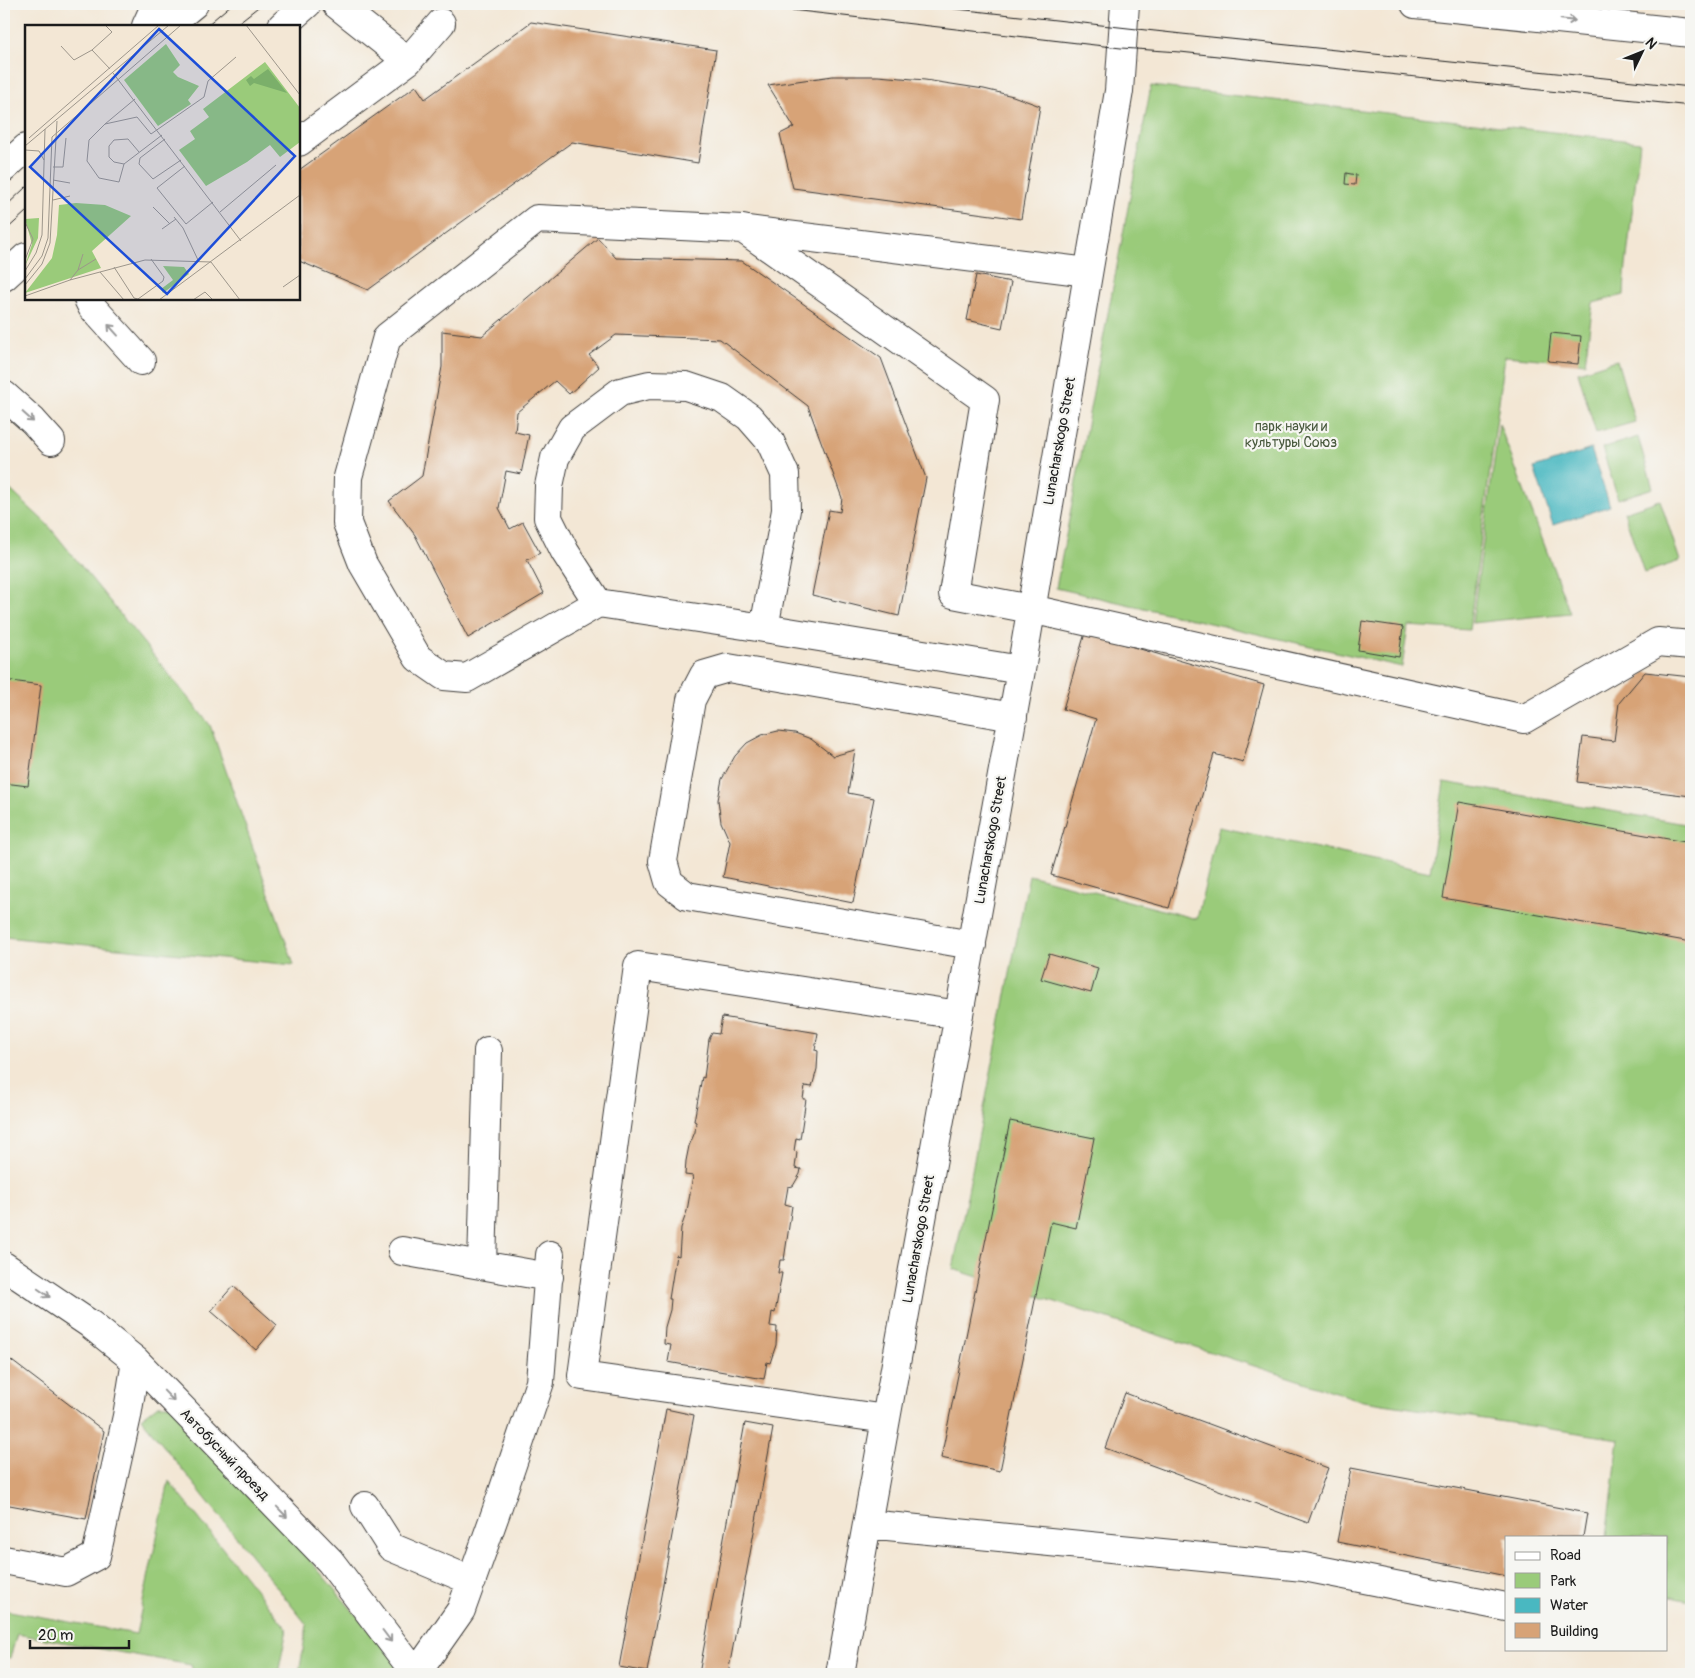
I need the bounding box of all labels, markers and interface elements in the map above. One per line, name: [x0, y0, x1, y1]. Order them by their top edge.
one-way arrow: [1560, 15, 1576, 25]
inset map: [25, 25, 300, 300]
north arrow: [1618, 28, 1668, 78]
text: N: [1642, 34, 1661, 53]
one-way arrow: [108, 324, 119, 337]
street label: Lunacharskogo Street: [1040, 375, 1079, 506]
one-way arrow: [22, 411, 35, 423]
park label: парк науки и культуры Союз: [1245, 418, 1337, 451]
street label: Lunacharskogo Street: [971, 774, 1010, 905]
street label: Lunacharskogo Street: [899, 1173, 938, 1304]
one-way arrow: [37, 1288, 51, 1298]
one-way arrow: [163, 1390, 175, 1402]
street label: Автобусный проезд: [177, 1405, 273, 1504]
one-way arrow: [276, 1506, 288, 1518]
legend: [1505, 1536, 1668, 1650]
text: Road: [1550, 1546, 1581, 1565]
text: Park: [1550, 1572, 1577, 1591]
text: Water: [1550, 1596, 1589, 1615]
scale bar: [30, 1618, 129, 1650]
text: Building: [1550, 1622, 1598, 1641]
text: 20 m: [38, 1626, 73, 1645]
one-way arrow: [382, 1629, 393, 1642]

